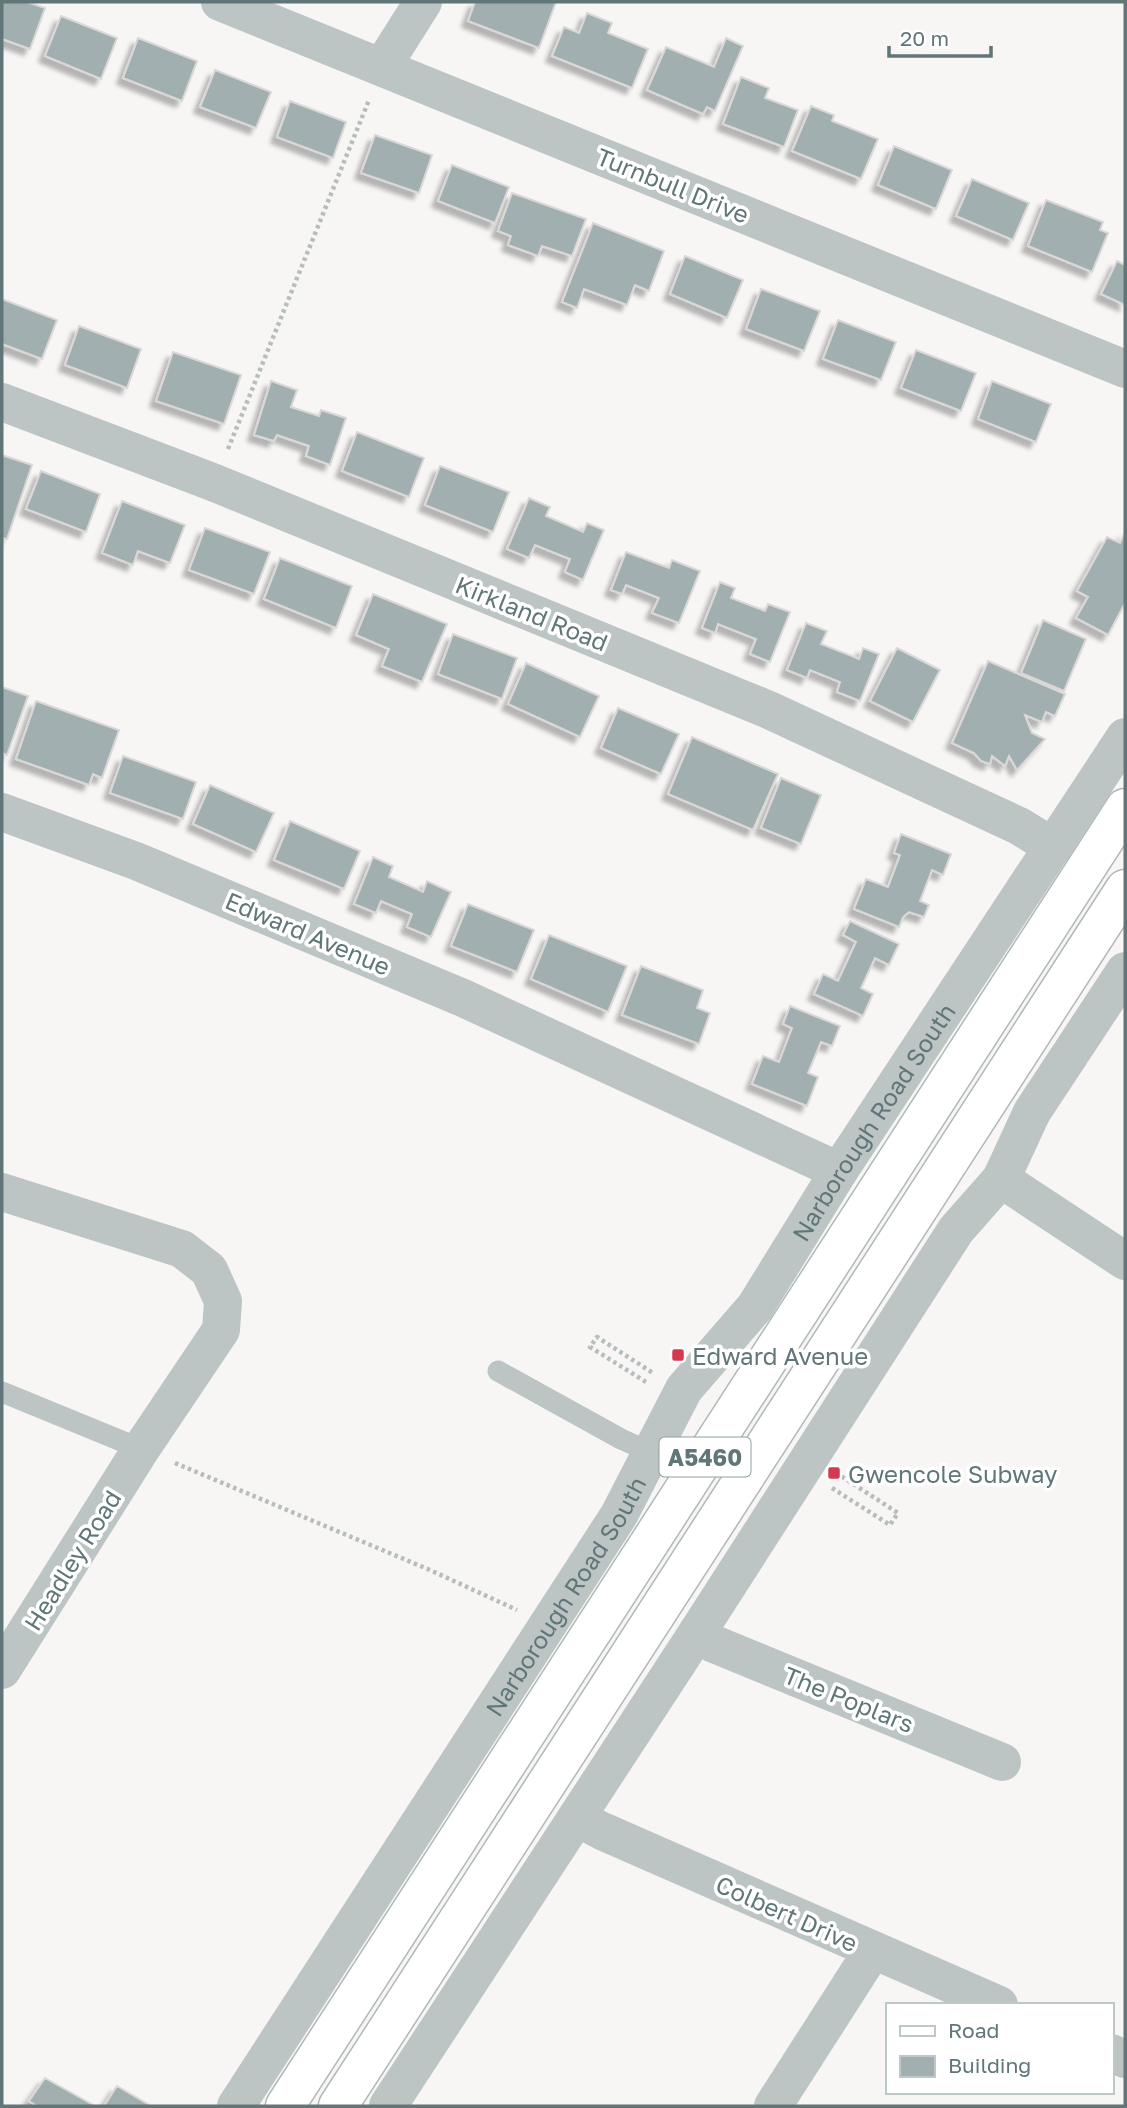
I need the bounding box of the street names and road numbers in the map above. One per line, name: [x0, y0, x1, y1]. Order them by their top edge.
street label: Turnbull Drive: [593, 141, 753, 229]
street label: Kirkland Road: [452, 569, 612, 657]
street label: Edward Avenue: [221, 885, 395, 981]
street label: Narborough Road South: [785, 997, 960, 1246]
road number: A5460: [660, 1438, 750, 1476]
street label: Narborough Road South: [478, 1471, 651, 1721]
street label: Headley Road: [17, 1485, 127, 1635]
street label: The Poplars: [780, 1660, 918, 1738]
street label: Colbert Drive: [712, 1869, 862, 1957]

